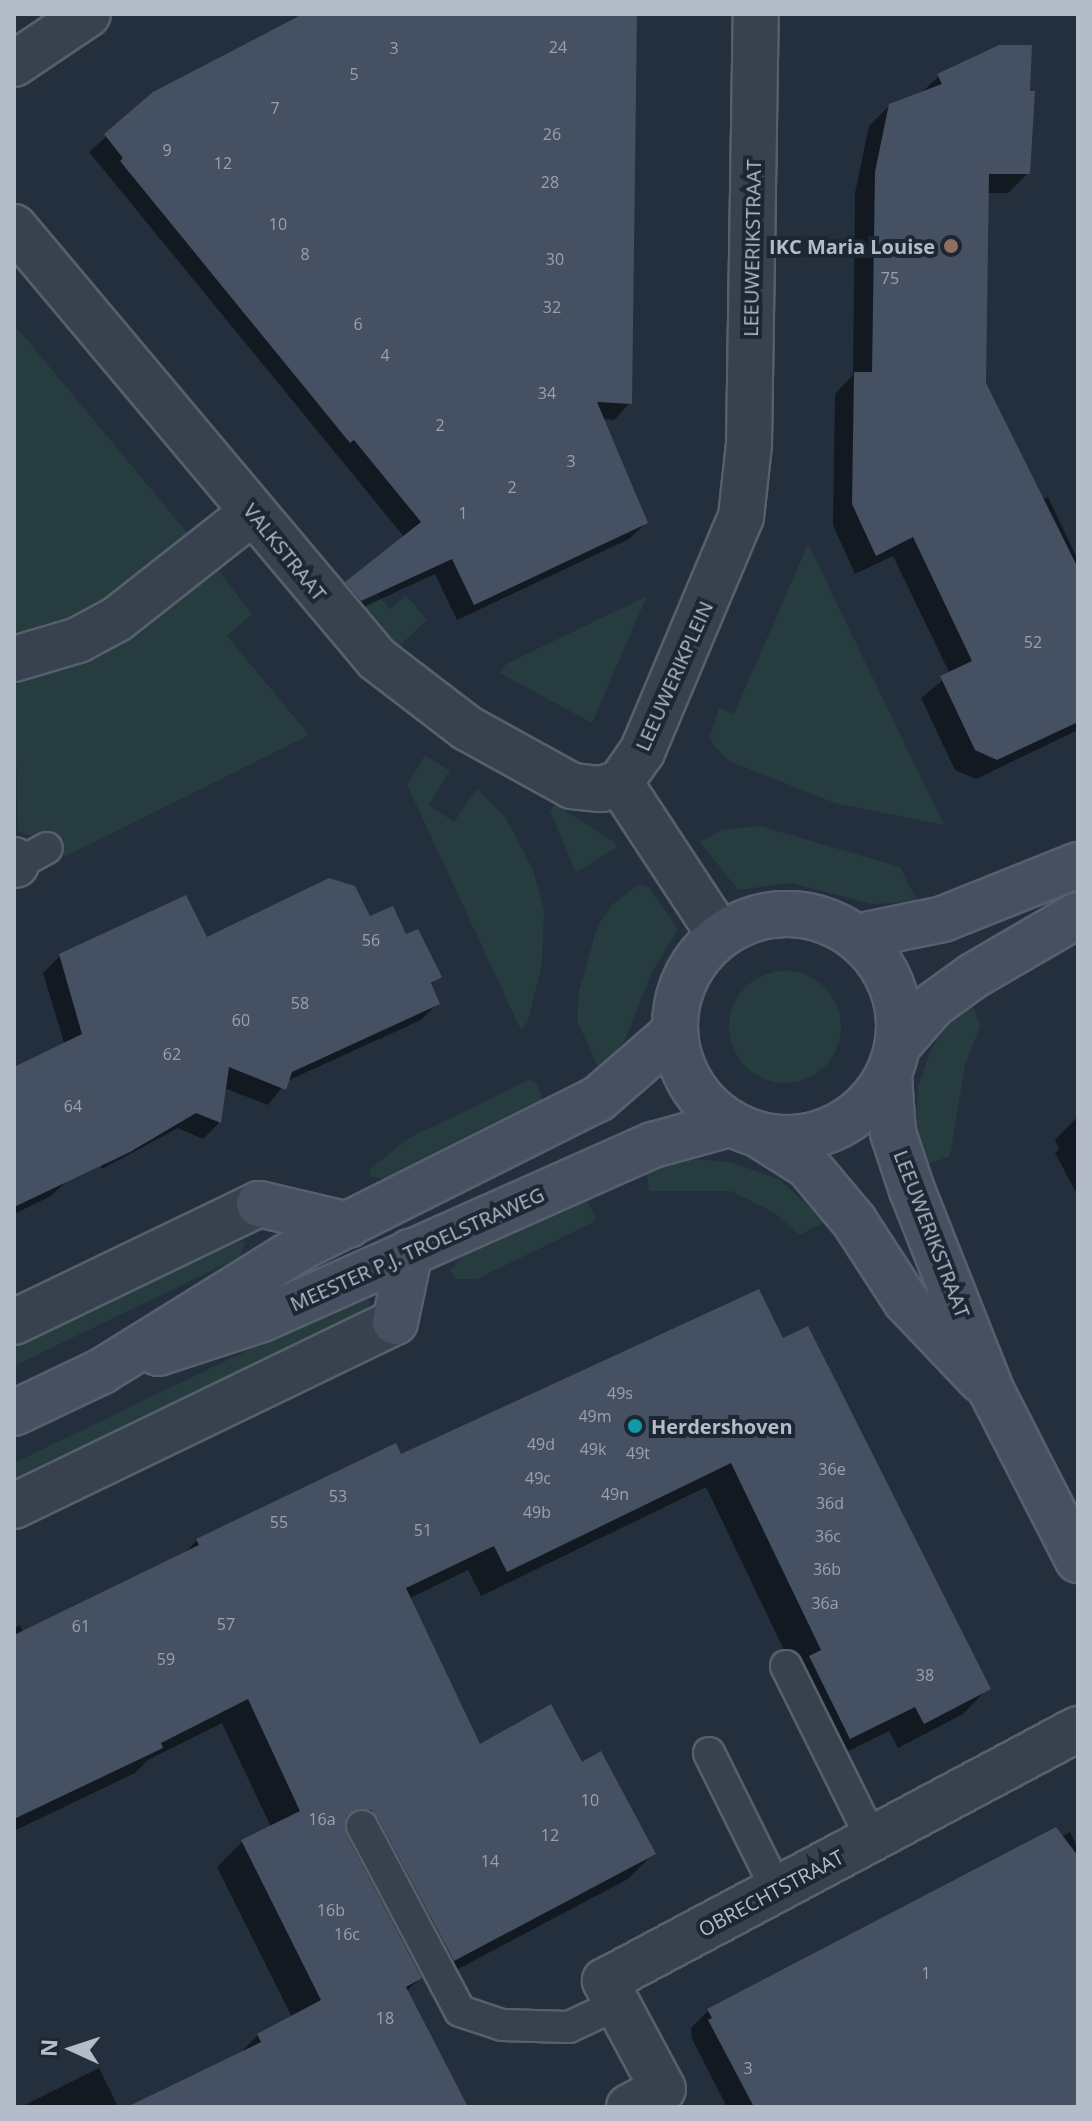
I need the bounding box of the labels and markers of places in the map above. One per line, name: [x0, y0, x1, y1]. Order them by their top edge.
place label: IKC Maria Louise: [769, 234, 935, 258]
marker: IKC Maria Louise: [942, 237, 960, 255]
place label: Herdershoven: [651, 1414, 793, 1438]
marker: Herdershoven: [626, 1417, 644, 1435]

